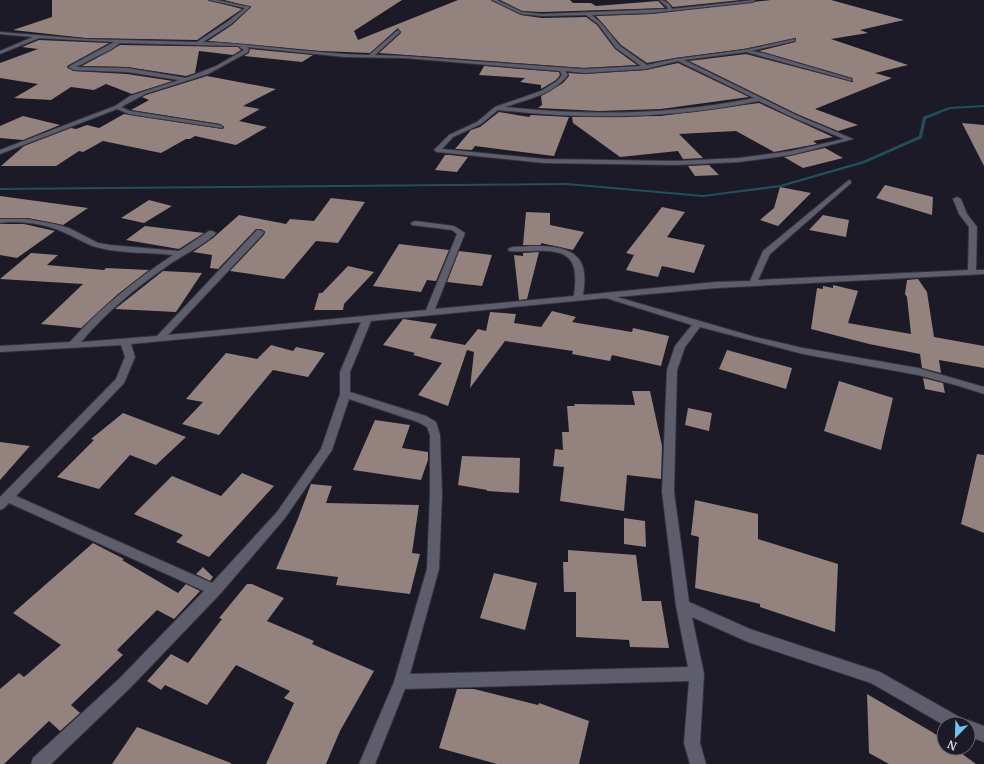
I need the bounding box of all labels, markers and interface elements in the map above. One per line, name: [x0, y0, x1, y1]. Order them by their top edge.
north arrow: [936, 716, 976, 756]
text: N: [945, 737, 959, 753]

